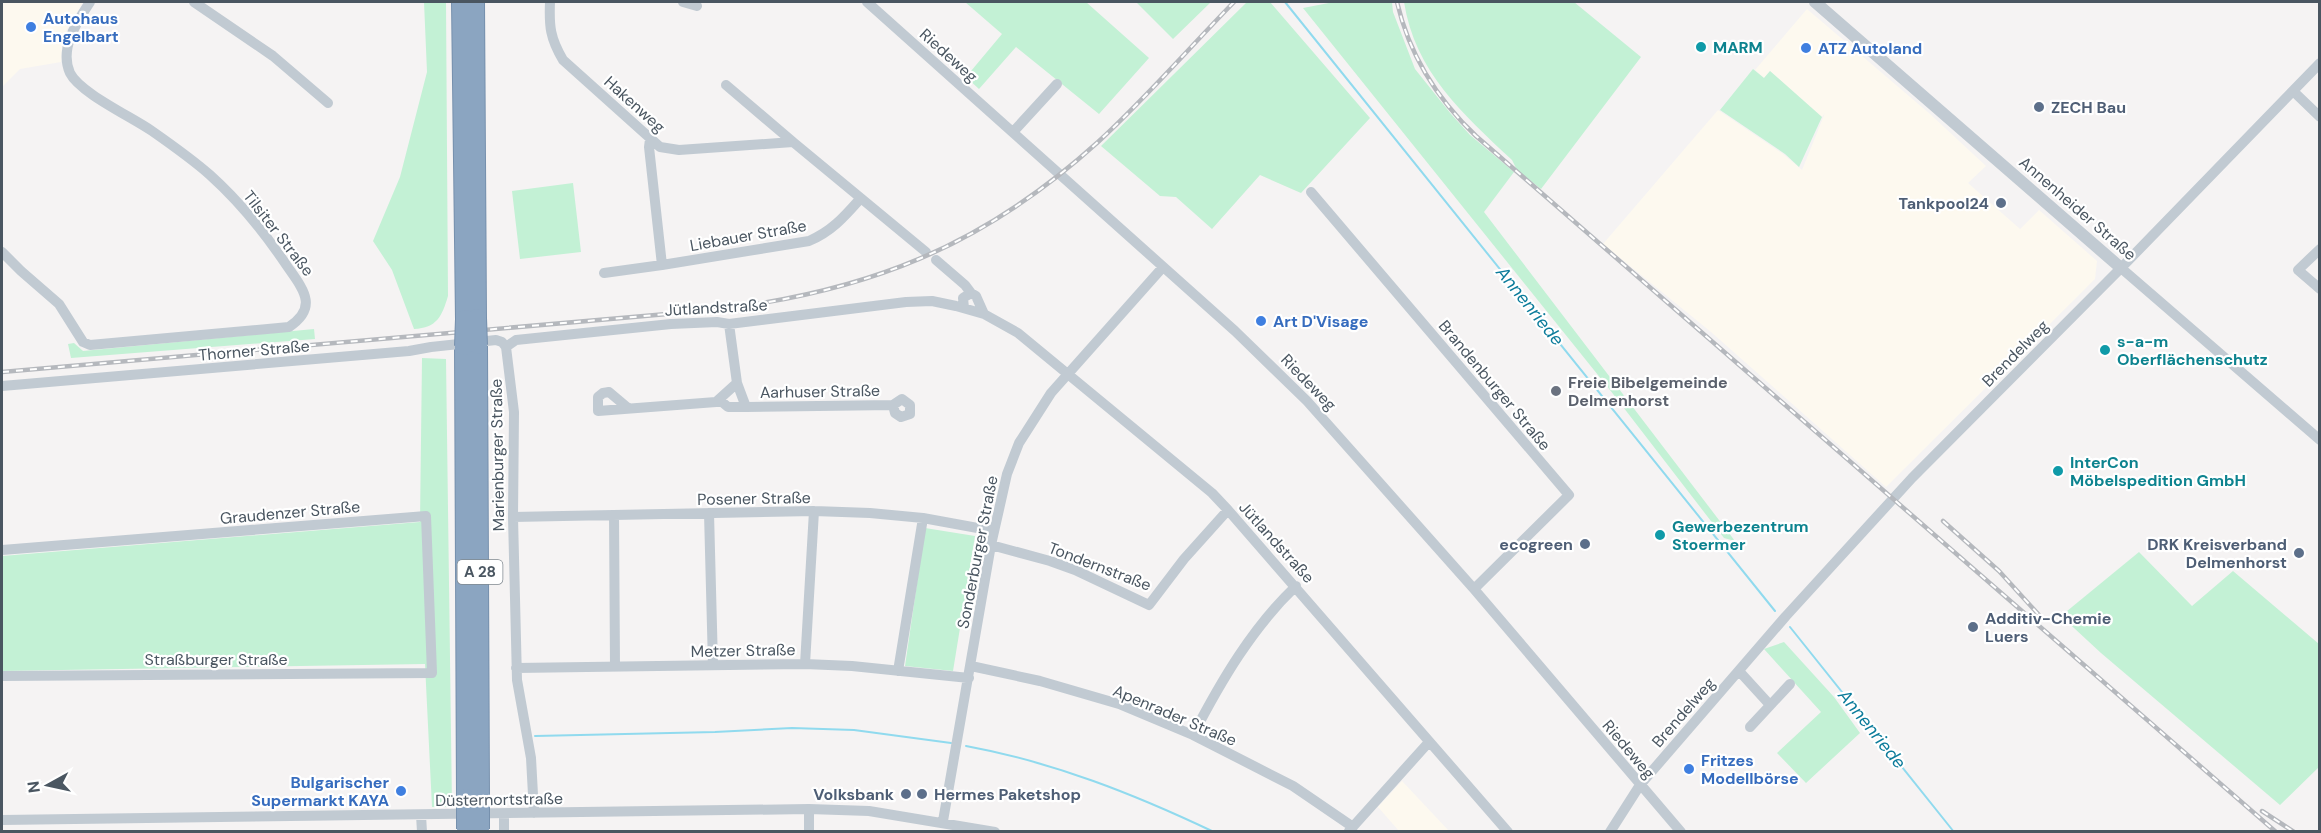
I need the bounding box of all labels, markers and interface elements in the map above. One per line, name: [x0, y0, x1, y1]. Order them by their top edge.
place label: Autohaus Engelbart: [43, 8, 119, 47]
marker: Autohaus Engelbart: [24, 20, 38, 34]
street label: Riedeweg: [915, 24, 982, 87]
place label: MARM: [1713, 37, 1763, 58]
place label: ATZ Autoland: [1818, 38, 1922, 59]
marker: MARM: [1694, 40, 1708, 54]
marker: ATZ Autoland: [1799, 41, 1813, 55]
street label: Hakenweg: [600, 71, 670, 137]
place label: ZECH Bau: [2051, 97, 2126, 118]
marker: ZECH Bau: [2032, 100, 2046, 114]
street label: Annenheider Straße: [2015, 152, 2141, 265]
street label: Tilsiter Straße: [239, 186, 319, 280]
place label: Tankpool24: [1899, 193, 1989, 214]
marker: Tankpool24: [1994, 196, 2008, 210]
street label: Liebauer Straße: [688, 215, 808, 256]
water label: Annenriede: [1490, 260, 1570, 351]
street label: Jütlandstraße: [664, 294, 768, 321]
place label: Art D'Visage: [1273, 311, 1368, 332]
marker: Art D'Visage: [1254, 314, 1268, 328]
street label: Brendelweg: [1977, 315, 2053, 391]
street label: Brandenburger Straße: [1434, 316, 1555, 455]
place label: s-a-m Oberflächenschutz: [2117, 331, 2268, 370]
street label: Thorner Straße: [198, 335, 311, 366]
marker: s-a-m Oberflächenschutz: [2098, 343, 2112, 357]
street label: Riedeweg: [1276, 349, 1341, 415]
place label: Freie Bibelgemeinde Delmenhorst: [1568, 372, 1728, 411]
street label: Marienburger Straße: [486, 379, 509, 531]
street label: Aarhuser Straße: [760, 380, 880, 403]
marker: Freie Bibelgemeinde Delmenhorst: [1549, 384, 1563, 398]
place label: InterCon Möbelspedition GmbH: [2070, 452, 2246, 491]
marker: InterCon Möbelspedition GmbH: [2051, 464, 2065, 478]
street label: Sonderburger Straße: [952, 474, 1003, 630]
street label: Posener Straße: [697, 487, 811, 510]
street label: Graudenzer Straße: [219, 496, 361, 529]
street label: Jütlandstraße: [1234, 497, 1319, 588]
place label: Gewerbezentrum Stoermer: [1672, 516, 1809, 555]
marker: Gewerbezentrum Stoermer: [1653, 528, 1667, 542]
place label: ecogreen: [1499, 534, 1573, 555]
place label: DRK Kreisverband Delmenhorst: [2147, 534, 2287, 573]
street label: Tondernstraße: [1045, 537, 1154, 596]
marker: ecogreen: [1578, 537, 1592, 551]
marker: DRK Kreisverband Delmenhorst: [2292, 546, 2306, 560]
road number: A 28: [458, 560, 502, 584]
place label: Additiv-Chemie Luers: [1985, 608, 2111, 647]
marker: Additiv-Chemie Luers: [1966, 620, 1980, 634]
street label: Metzer Straße: [690, 639, 796, 662]
street label: Straßburger Straße: [144, 649, 288, 670]
street label: Brendelweg: [1647, 673, 1720, 752]
street label: Apenrader Straße: [1110, 680, 1240, 751]
water label: Annenriede: [1832, 683, 1912, 774]
street label: Riedeweg: [1598, 715, 1660, 783]
place label: Fritzes Modellbörse: [1701, 750, 1799, 789]
north arrow: [18, 755, 78, 815]
marker: Fritzes Modellbörse: [1682, 762, 1696, 776]
place label: Bulgarischer Supermarkt KAYA: [251, 772, 389, 811]
text: N: [22, 780, 45, 794]
marker: Bulgarischer Supermarkt KAYA: [394, 784, 408, 798]
place label: Volksbank: [813, 784, 895, 805]
place label: Hermes Paketshop: [934, 784, 1081, 805]
marker: Volksbank: [899, 787, 913, 801]
marker: Hermes Paketshop: [915, 787, 929, 801]
street label: Düsternortstraße: [435, 788, 563, 811]

